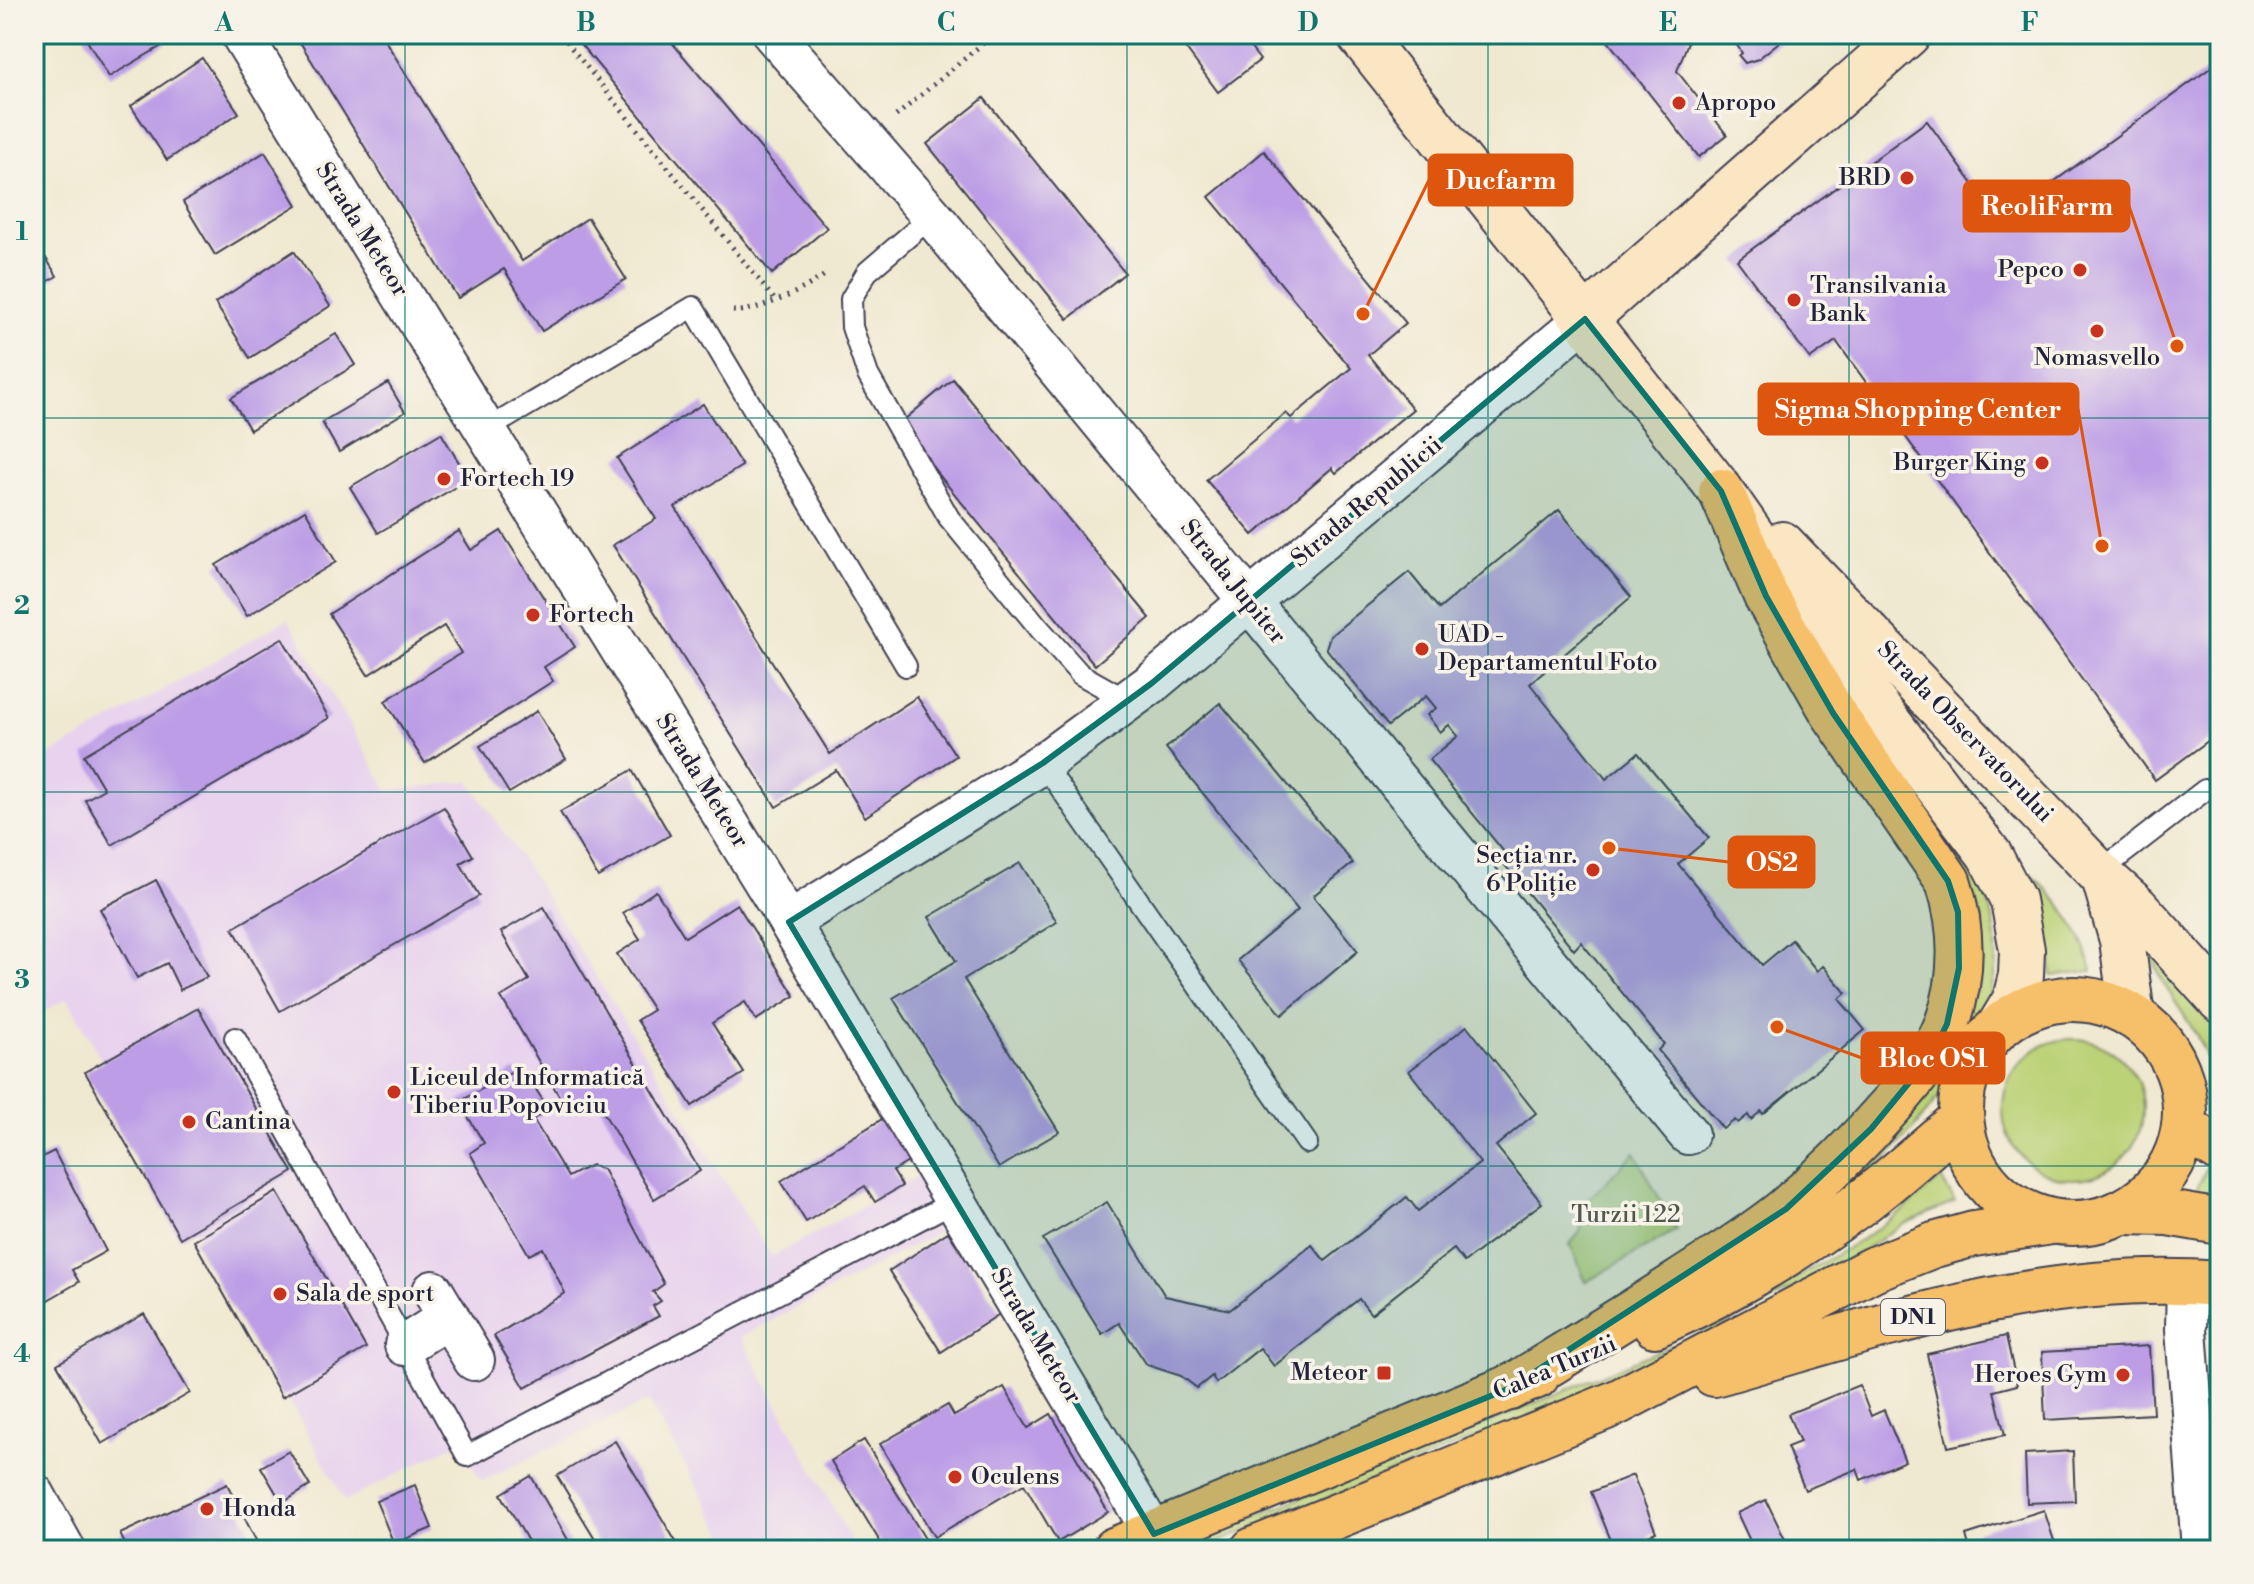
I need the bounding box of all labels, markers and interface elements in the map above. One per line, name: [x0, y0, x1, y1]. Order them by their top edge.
text: A: [214, 7, 234, 39]
text: B: [576, 7, 596, 39]
text: C: [937, 7, 955, 39]
text: D: [1298, 7, 1318, 39]
text: E: [1659, 7, 1677, 39]
text: F: [2021, 7, 2039, 39]
place label: Apropo: [1694, 88, 1776, 118]
marker: Apropo: [1670, 94, 1688, 112]
callout: Ducfarm: [1429, 155, 1572, 205]
street label: Strada Meteor: [309, 157, 415, 303]
place label: BRD: [1838, 163, 1891, 193]
text: Ducfarm: [1446, 165, 1557, 197]
marker: BRD: [1898, 169, 1916, 187]
callout: ReoliFarm: [1964, 181, 2129, 231]
text: ReoliFarm: [1981, 191, 2113, 223]
text: 1: [16, 216, 29, 248]
place label: Pepco: [1998, 255, 2064, 285]
marker: Pepco: [2071, 261, 2089, 279]
place label: Transilvania Bank: [1809, 271, 1948, 329]
marker: Transilvania Bank: [1785, 291, 1803, 309]
marker: Nomasvello: [2088, 322, 2106, 340]
place label: Nomasvello: [2034, 343, 2160, 373]
callout: Sigma Shopping Center: [1759, 384, 2078, 434]
text: Sigma Shopping Center: [1775, 394, 2061, 426]
street label: Strada Republicii: [1285, 430, 1449, 574]
place label: Burger King: [1893, 448, 2027, 478]
marker: Burger King: [2033, 454, 2051, 472]
place label: Fortech 19: [460, 464, 574, 494]
marker: Fortech 19: [435, 470, 453, 488]
street label: Strada Jupiter: [1174, 514, 1292, 650]
text: 2: [14, 590, 30, 622]
place label: Fortech: [549, 600, 634, 630]
marker: Fortech: [524, 606, 542, 624]
place label: UAD - Departamentul Foto: [1438, 620, 1658, 678]
street label: Strada Observatorului: [1871, 635, 2060, 829]
marker: UAD - Departamentul Foto: [1413, 640, 1431, 658]
street label: Strada Meteor: [649, 708, 755, 854]
callout: OS2: [1729, 837, 1814, 887]
place label: Secția nr. 6 Poliție: [1476, 841, 1577, 899]
text: OS2: [1746, 847, 1798, 879]
marker: Secția nr. 6 Poliție: [1584, 861, 1602, 879]
text: 3: [14, 964, 30, 996]
callout: Bloc OS1: [1862, 1033, 2004, 1083]
text: Bloc OS1: [1878, 1043, 1988, 1075]
place label: Liceul de Informatică Tiberiu Popoviciu: [410, 1063, 645, 1121]
marker: Liceul de Informatică Tiberiu Popoviciu: [385, 1083, 403, 1101]
place label: Cantina: [205, 1107, 292, 1137]
marker: Cantina: [180, 1113, 198, 1131]
park label: Turzii 122: [1571, 1200, 1681, 1230]
street label: Strada Meteor: [984, 1263, 1088, 1409]
place label: Sala de sport: [296, 1279, 435, 1309]
marker: Sala de sport: [271, 1285, 289, 1303]
road number: DN1: [1881, 1299, 1945, 1335]
street label: Calea Turzii: [1489, 1329, 1621, 1407]
text: 4: [13, 1338, 31, 1370]
place label: Meteor: [1290, 1358, 1368, 1388]
place label: Heroes Gym: [1974, 1360, 2107, 1390]
marker: Meteor: [1375, 1364, 1393, 1382]
marker: Heroes Gym: [2114, 1366, 2132, 1384]
place label: Oculens: [971, 1462, 1060, 1492]
marker: Oculens: [946, 1468, 964, 1486]
place label: Honda: [223, 1494, 297, 1524]
marker: Honda: [198, 1500, 216, 1518]

